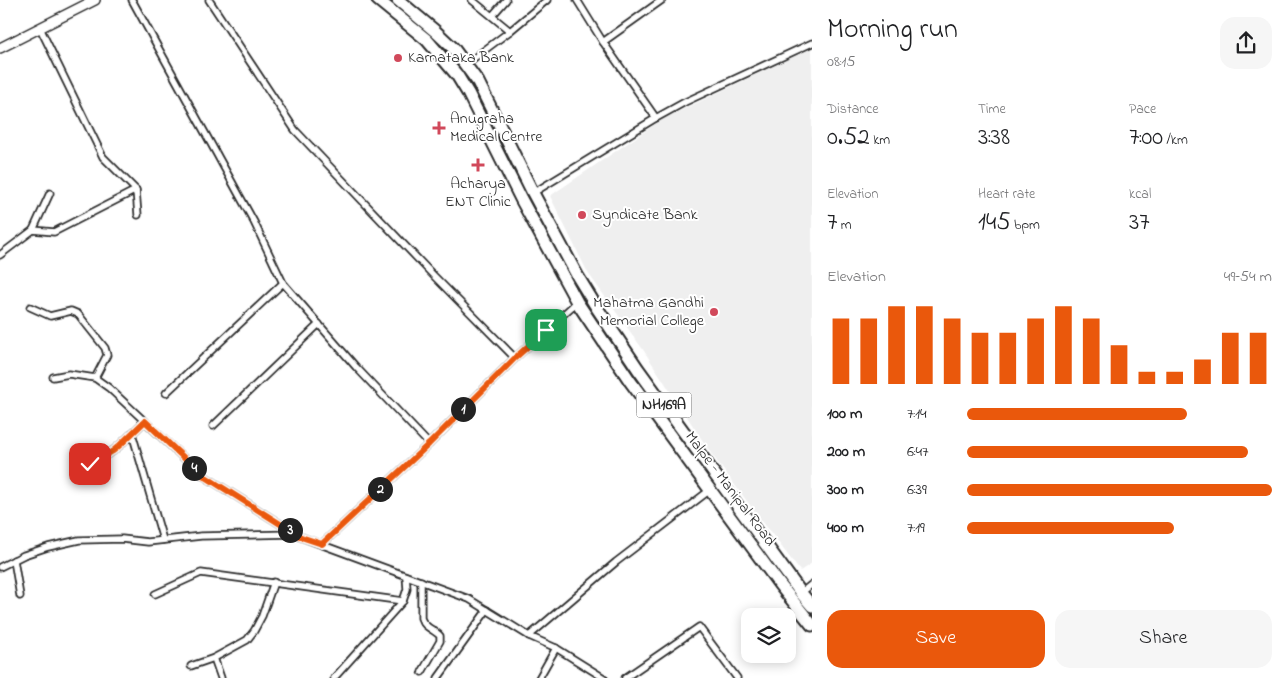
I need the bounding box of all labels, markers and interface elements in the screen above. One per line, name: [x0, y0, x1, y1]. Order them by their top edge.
text: Morning run: [827, 10, 958, 51]
button: share: [1220, 17, 1272, 69]
place label: Karnataka Bank: [408, 46, 515, 70]
text: 08:15: [827, 50, 856, 74]
marker: Karnataka Bank: [392, 52, 404, 64]
text: Distance: [827, 99, 879, 120]
text: Time: [978, 99, 1006, 120]
text: Pace: [1129, 99, 1156, 120]
place label: Anugraha Medical Centre: [450, 107, 543, 149]
text: 0.52: [827, 120, 870, 156]
text: 3:38: [978, 120, 1010, 156]
text: 7:00: [1129, 120, 1163, 156]
marker: Anugraha Medical Centre: [432, 121, 446, 135]
text: km: [870, 130, 890, 151]
text: /km: [1163, 130, 1188, 151]
marker: Acharya ENT Clinic: [471, 158, 485, 172]
place label: Acharya ENT Clinic: [445, 172, 512, 214]
text: Elevation: [827, 184, 878, 205]
text: Heart rate: [978, 184, 1035, 205]
text: kcal: [1129, 184, 1151, 205]
place label: Syndicate Bank: [592, 203, 699, 227]
text: 7: [827, 205, 837, 241]
text: 145: [978, 205, 1011, 241]
text: 37: [1129, 205, 1150, 241]
marker: Syndicate Bank: [576, 209, 588, 221]
text: m: [837, 215, 852, 236]
text: bpm: [1011, 215, 1040, 236]
text: Elevation: [827, 265, 886, 289]
text: 49–54 m: [1224, 265, 1272, 289]
place label: Mahatma Gandhi Memorial College: [593, 291, 705, 333]
marker: Mahatma Gandhi Memorial College: [708, 306, 720, 318]
pin: [525, 309, 567, 351]
icon: arrive: [532, 316, 560, 344]
road number: NH169A: [636, 392, 692, 418]
pin: 1: [450, 396, 476, 422]
text: 1: [461, 399, 466, 420]
text: 100 m: [827, 402, 862, 426]
text: 7:14: [907, 402, 927, 426]
street label: Malpe - Manipal Road: [679, 426, 781, 552]
text: 200 m: [827, 440, 865, 464]
text: 6:47: [907, 440, 929, 464]
pin: [69, 443, 111, 485]
icon: check: [76, 450, 104, 478]
pin: 4: [182, 456, 206, 480]
text: 4: [192, 458, 197, 479]
pin: 2: [368, 476, 392, 502]
text: 300 m: [827, 478, 864, 502]
text: 6:39: [907, 478, 927, 502]
text: 2: [377, 479, 384, 500]
text: 400 m: [827, 516, 864, 540]
text: 7:19: [907, 516, 925, 540]
pin: 3: [278, 518, 302, 542]
text: 3: [288, 520, 293, 541]
map controls: [741, 608, 796, 663]
button: layers: [741, 608, 796, 663]
button: Save: [827, 610, 1045, 668]
button: Share: [1055, 610, 1272, 668]

